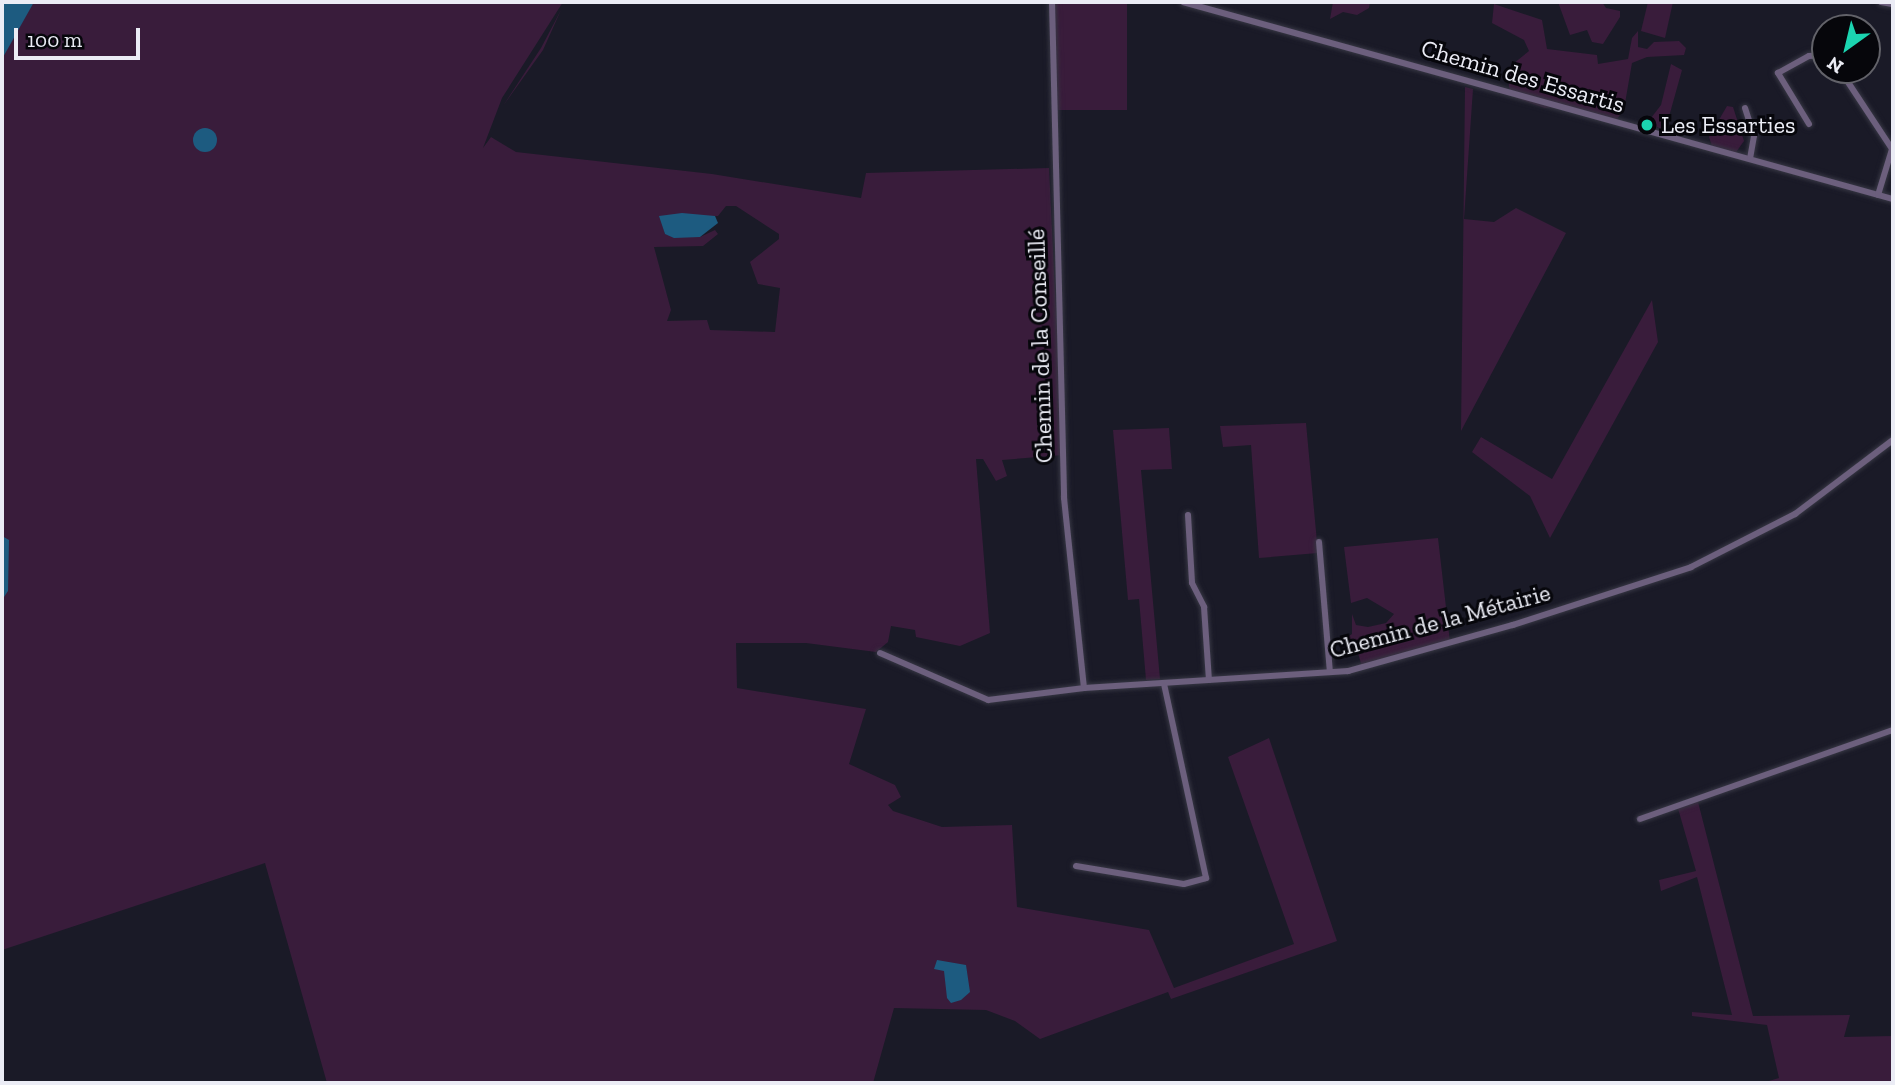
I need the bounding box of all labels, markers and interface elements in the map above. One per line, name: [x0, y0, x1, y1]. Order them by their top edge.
scale bar: [18, 14, 144, 58]
north arrow: [1811, 14, 1881, 84]
text: 100 m: [27, 27, 82, 52]
street label: Chemin des Essartis: [1418, 33, 1628, 119]
text: N: [1823, 52, 1848, 79]
place label: Les Essarties: [1661, 111, 1796, 139]
marker: Les Essarties: [1639, 117, 1655, 133]
street label: Chemin de la Conseillé: [1022, 228, 1058, 464]
street label: Chemin de la Métairie: [1326, 578, 1554, 664]

